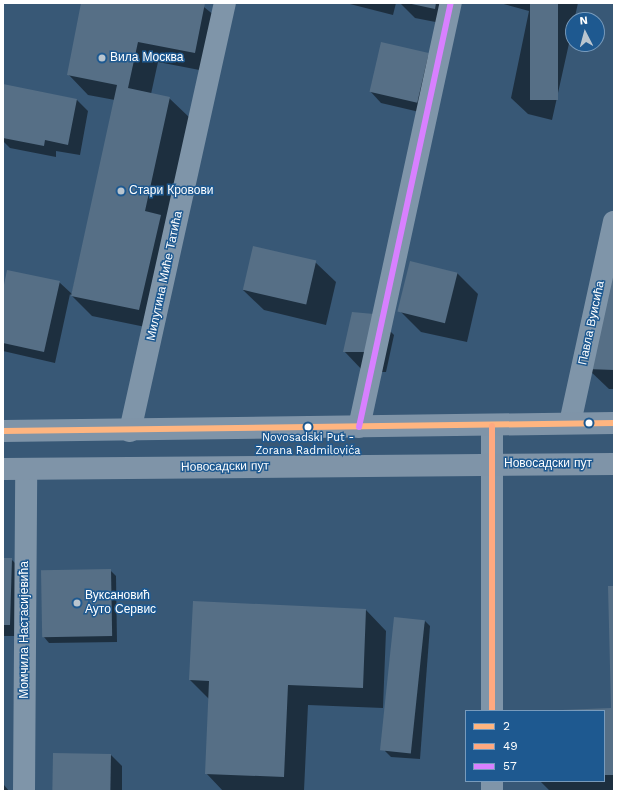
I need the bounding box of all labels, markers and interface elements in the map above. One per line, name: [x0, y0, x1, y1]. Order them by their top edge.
north arrow: [565, 12, 605, 52]
text: N: [579, 14, 589, 27]
place label: Вила Москва: [110, 51, 183, 65]
marker: Вила Москва: [97, 53, 107, 63]
place label: Стари Кровови: [129, 184, 214, 198]
marker: Стари Кровови: [116, 186, 126, 196]
street label: Милутина Миће Татића: [144, 210, 186, 342]
street label: Павла Вуисића: [576, 280, 608, 366]
unlabelled marker: [584, 418, 594, 428]
marker: Novosadski Put - Zorana Radmilovića: [303, 422, 313, 432]
place label: Novosadski Put - Zorana Radmilovića: [255, 432, 361, 458]
street label: Новосадски пут: [504, 457, 592, 471]
street label: Новосадски пут: [181, 459, 269, 475]
street label: Момчила Настасијевића: [18, 561, 32, 699]
place label: Вуксановић Ауто Сервис: [85, 589, 156, 617]
marker: Вуксановић Ауто Сервис: [72, 598, 82, 608]
legend: [465, 710, 605, 782]
text: 2: [503, 719, 510, 733]
text: 49: [503, 739, 518, 753]
text: 57: [503, 759, 517, 773]

